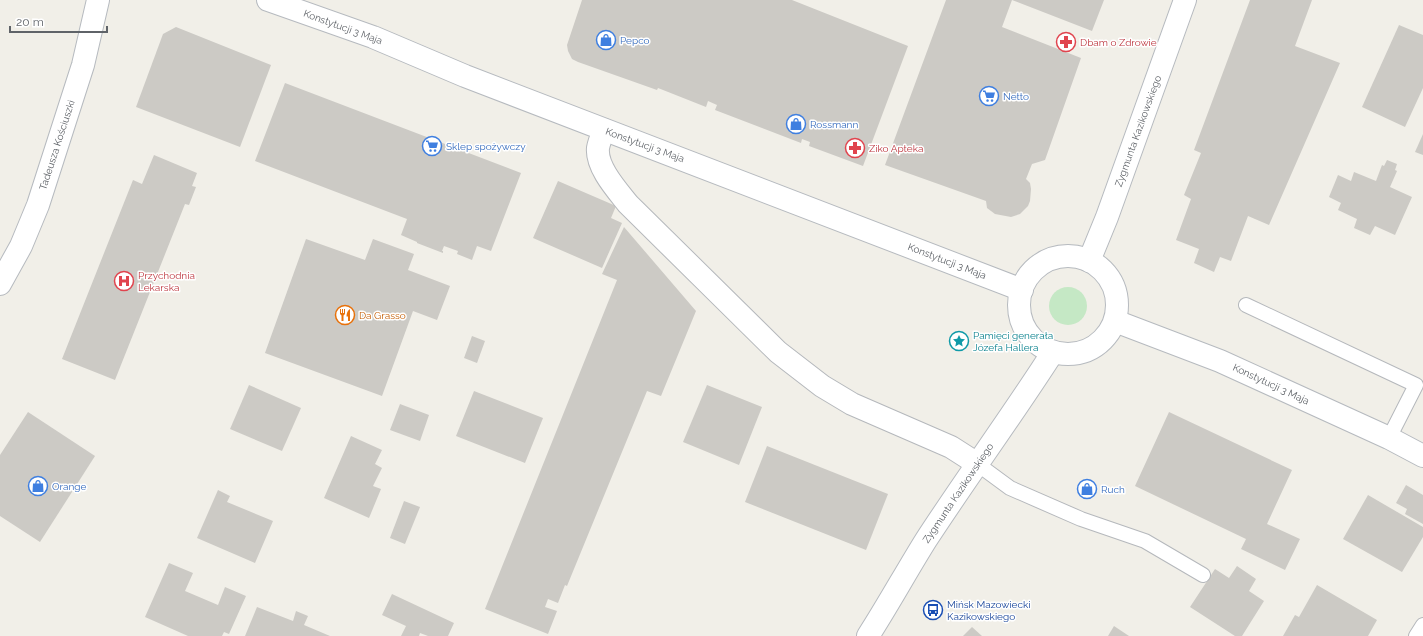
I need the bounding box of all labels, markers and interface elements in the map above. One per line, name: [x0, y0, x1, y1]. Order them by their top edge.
scale bar: [10, 8, 107, 34]
street label: Konstytucji 3 Maja: [302, 8, 384, 46]
text: 20 m: [16, 15, 44, 29]
shop icon: Pepco: [595, 29, 617, 51]
pharmacy icon: Dbam o Zdrowie: [1055, 31, 1077, 53]
place label: Pepco: [620, 35, 650, 46]
place label: Dbam o Zdrowie: [1080, 37, 1157, 48]
street label: Zygmunta Kazikowskiego: [1113, 74, 1163, 188]
supermarket icon: Netto: [978, 85, 1000, 107]
place label: Netto: [1003, 91, 1029, 102]
street label: Tadeusza Kościuszki: [37, 99, 77, 191]
shop icon: Rossmann: [785, 113, 807, 135]
place label: Rossmann: [810, 119, 858, 130]
street label: Konstytucji 3 Maja: [604, 126, 686, 164]
supermarket icon: Sklep spożywczy: [421, 135, 443, 157]
pharmacy icon: Ziko Apteka: [844, 137, 866, 159]
place label: Sklep spożywczy: [446, 141, 526, 152]
place label: Ziko Apteka: [869, 143, 923, 154]
street label: Konstytucji 3 Maja: [906, 241, 988, 281]
hospital icon: Przychodnia Lekarska: [113, 270, 135, 292]
place label: Przychodnia Lekarska: [138, 270, 195, 293]
restaurant icon: Da Grasso: [334, 304, 356, 326]
place label: Da Grasso: [359, 310, 406, 321]
place icon: Pamięci generała Józefa Hallera: [948, 330, 970, 352]
place label: Pamięci generała Józefa Hallera: [973, 330, 1053, 353]
street label: Konstytucji 3 Maja: [1231, 361, 1311, 407]
street label: Zygmunta Kazikowskiego: [920, 441, 996, 545]
shop icon: Orange: [27, 475, 49, 497]
shop icon: Ruch: [1076, 478, 1098, 500]
place label: Orange: [52, 481, 86, 492]
place label: Ruch: [1101, 484, 1125, 495]
bus stop icon: Mińsk Mazowiecki Kazikowskiego: [922, 599, 944, 621]
place label: Mińsk Mazowiecki Kazikowskiego: [947, 599, 1030, 622]

